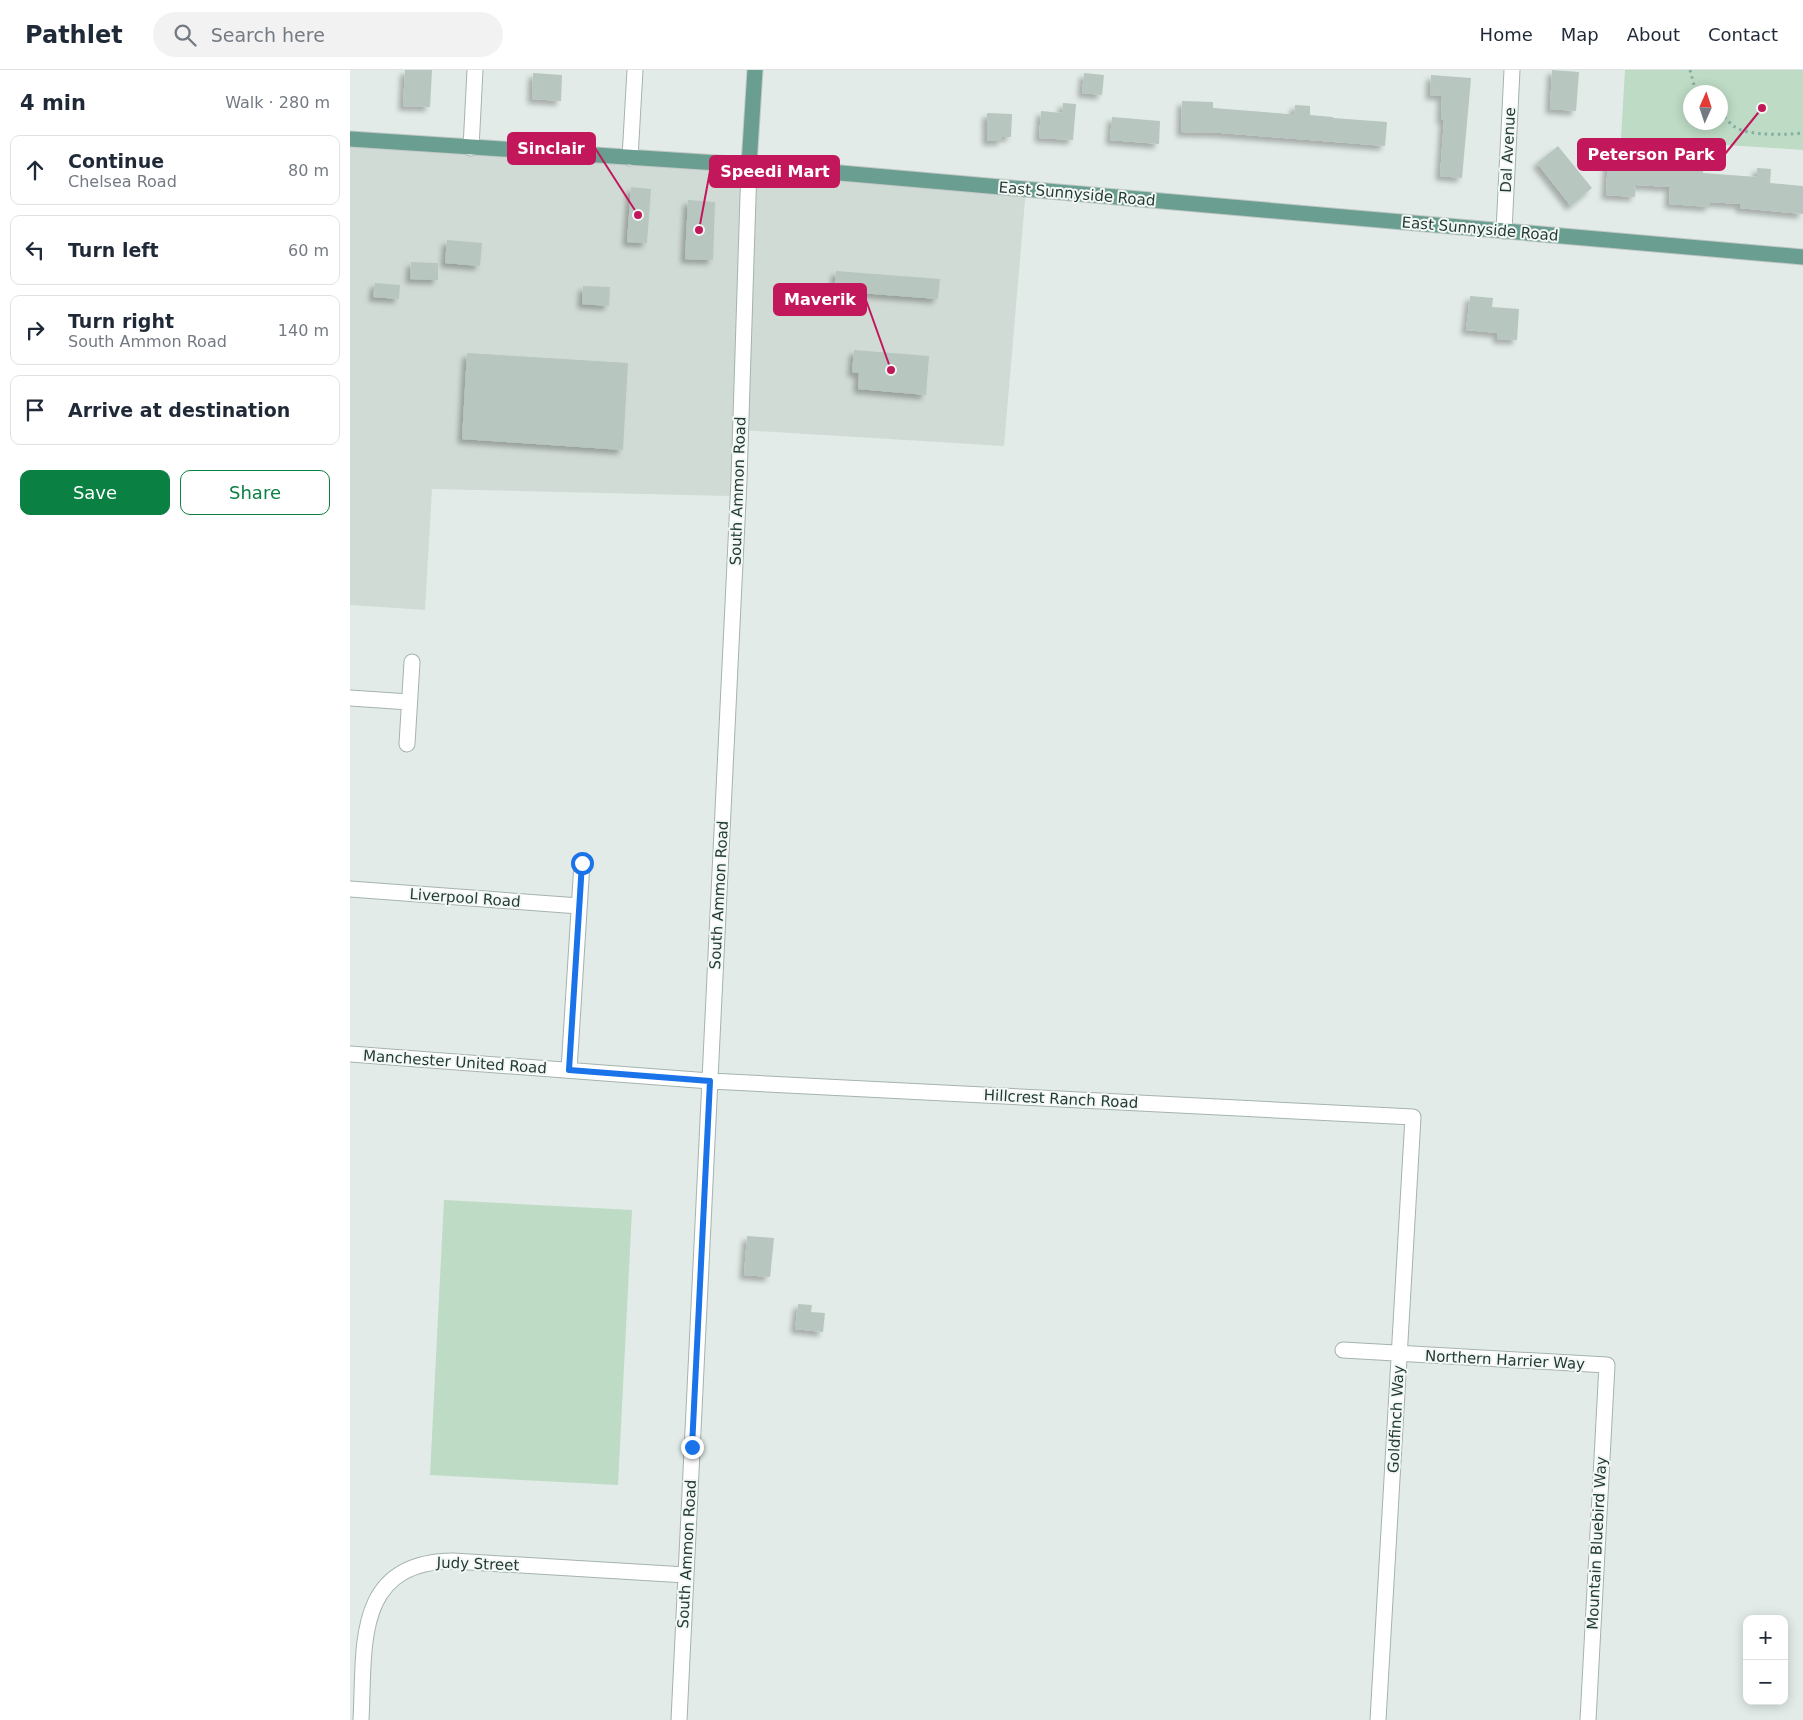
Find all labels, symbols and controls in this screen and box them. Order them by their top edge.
search box [153,12,503,57]
text: Pathlet [25,21,123,49]
icon: search [171,21,199,49]
text: Search here [211,24,325,46]
text: Home [1480,24,1533,45]
text: Map [1561,24,1599,45]
text: About [1627,24,1680,45]
text: Contact [1708,24,1778,45]
north arrow [1683,85,1728,130]
text: 4 min [20,91,86,115]
text: Walk · 280 m [225,93,330,112]
street label: Dal Avenue [1497,107,1519,193]
callout: Sinclair [508,133,595,164]
text: Sinclair [517,139,585,158]
callout: Peterson Park [1578,139,1725,170]
text: Peterson Park [1587,145,1715,164]
text: Continue [68,150,164,172]
icon: ahead [21,156,49,184]
callout: Speedi Mart [710,156,839,187]
text: 80 m [288,161,329,180]
text: Speedi Mart [720,162,830,181]
text: Chelsea Road [68,172,177,191]
street label: East Sunnyside Road [998,178,1156,210]
street label: East Sunnyside Road [1401,213,1559,245]
icon: left [21,236,49,264]
text: Turn left [68,239,159,261]
text: 60 m [288,241,329,260]
callout: Maverik [774,284,866,315]
text: Maverik [784,290,856,309]
text: Turn right [68,310,174,332]
icon: right [21,316,49,344]
text: 140 m [278,321,329,340]
text: South Ammon Road [68,332,227,351]
icon: arrive [21,396,49,424]
text: Arrive at destination [68,399,290,421]
street label: South Ammon Road [726,416,750,566]
button: Save [20,470,170,515]
button: Share [180,470,330,515]
street label: South Ammon Road [706,820,732,970]
route start [571,852,594,875]
street label: Liverpool Road [409,885,521,911]
street label: Manchester United Road [363,1047,547,1077]
street label: Hillcrest Ranch Road [983,1086,1139,1112]
street label: Northern Harrier Way [1425,1347,1586,1373]
street label: Goldfinch Way [1384,1365,1408,1473]
route end [681,1436,704,1459]
street label: Mountain Bluebird Way [1583,1456,1611,1630]
street label: South Ammon Road [674,1479,700,1629]
street label: Judy Street [435,1554,520,1574]
map controls [1743,1615,1788,1705]
button: + [1743,1615,1788,1660]
button: − [1743,1660,1788,1705]

